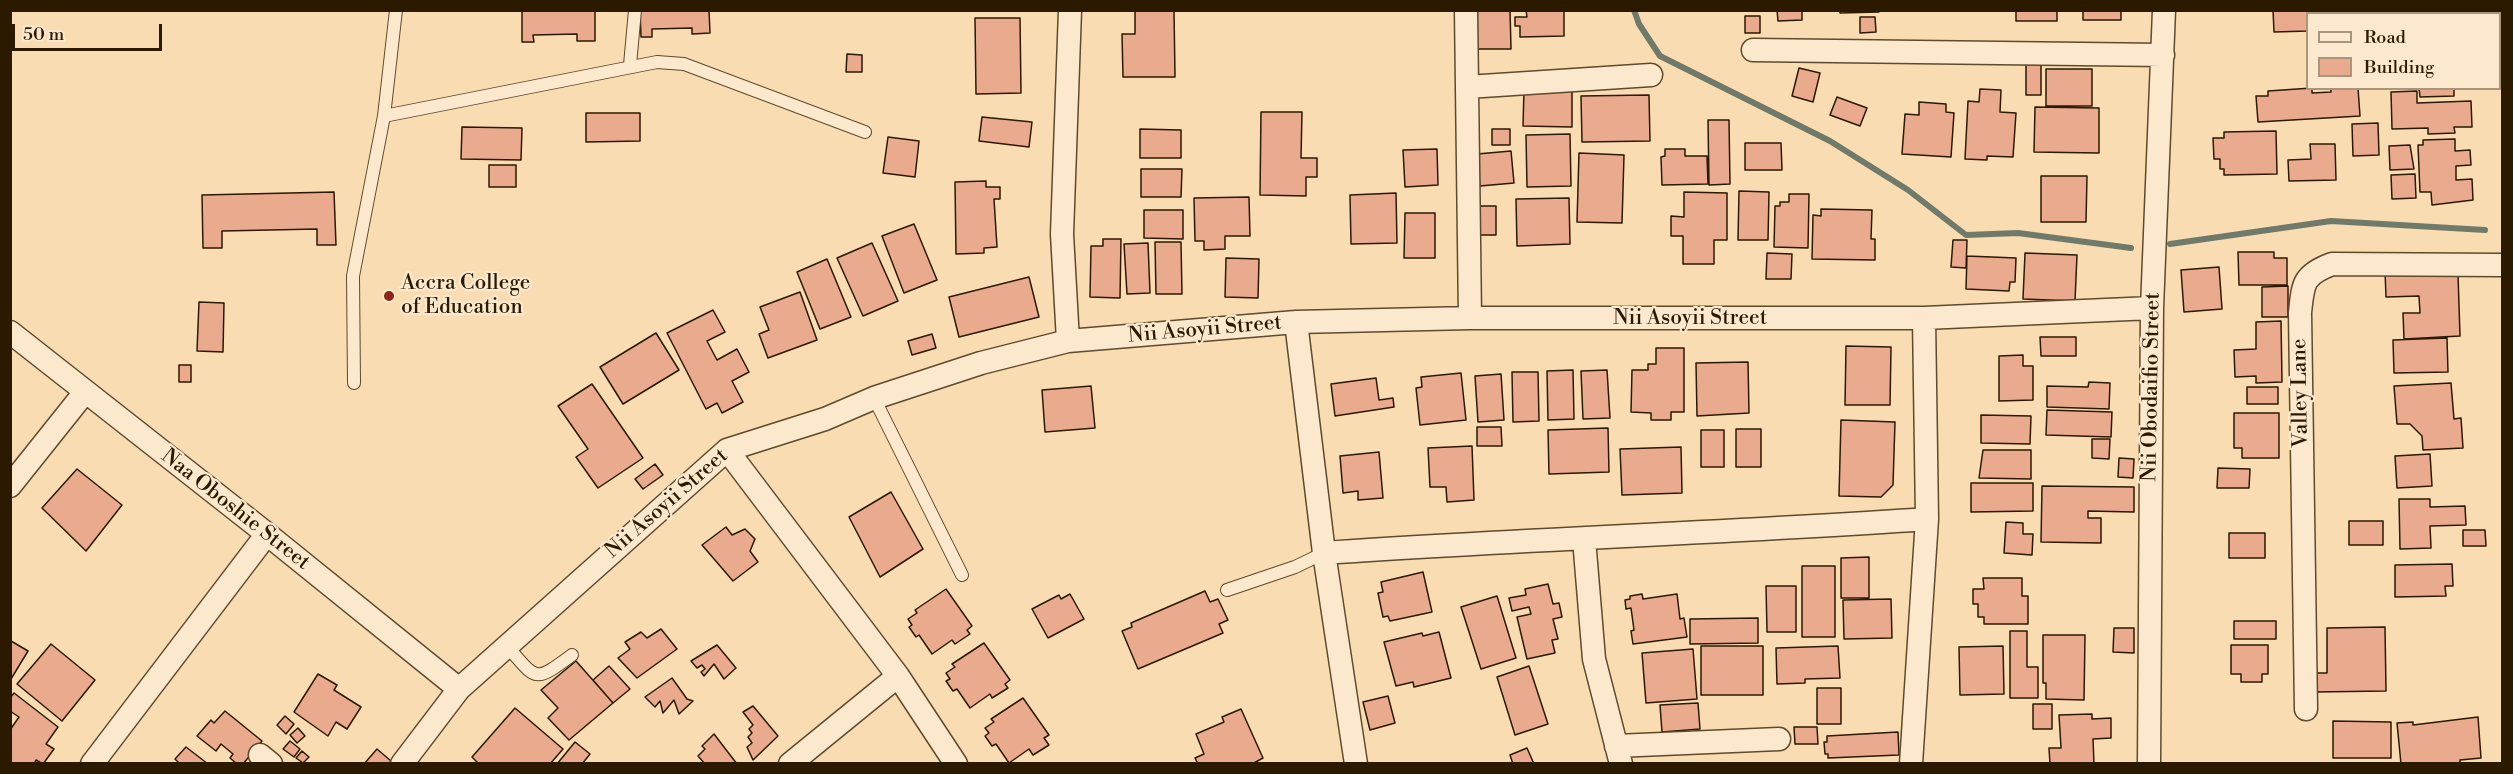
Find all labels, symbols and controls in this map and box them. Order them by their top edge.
scale bar [15,12,165,50]
legend [2306,12,2501,90]
text: 50 m [23,23,64,46]
text: Road [2364,26,2406,49]
text: Building [2364,56,2434,79]
place label: Accra College of Education [401,271,530,321]
marker: Accra College of Education [382,289,396,303]
street label: Nii Obodaifio Street [2138,292,2166,482]
street label: Nii Asoyii Street [1613,306,1767,332]
street label: Nii Asoyii Street [1127,311,1283,349]
street label: Valley Lane [2287,338,2315,448]
street label: Naa Oboshie Street [156,444,314,576]
street label: Nii Asoyii Street [601,444,733,564]

